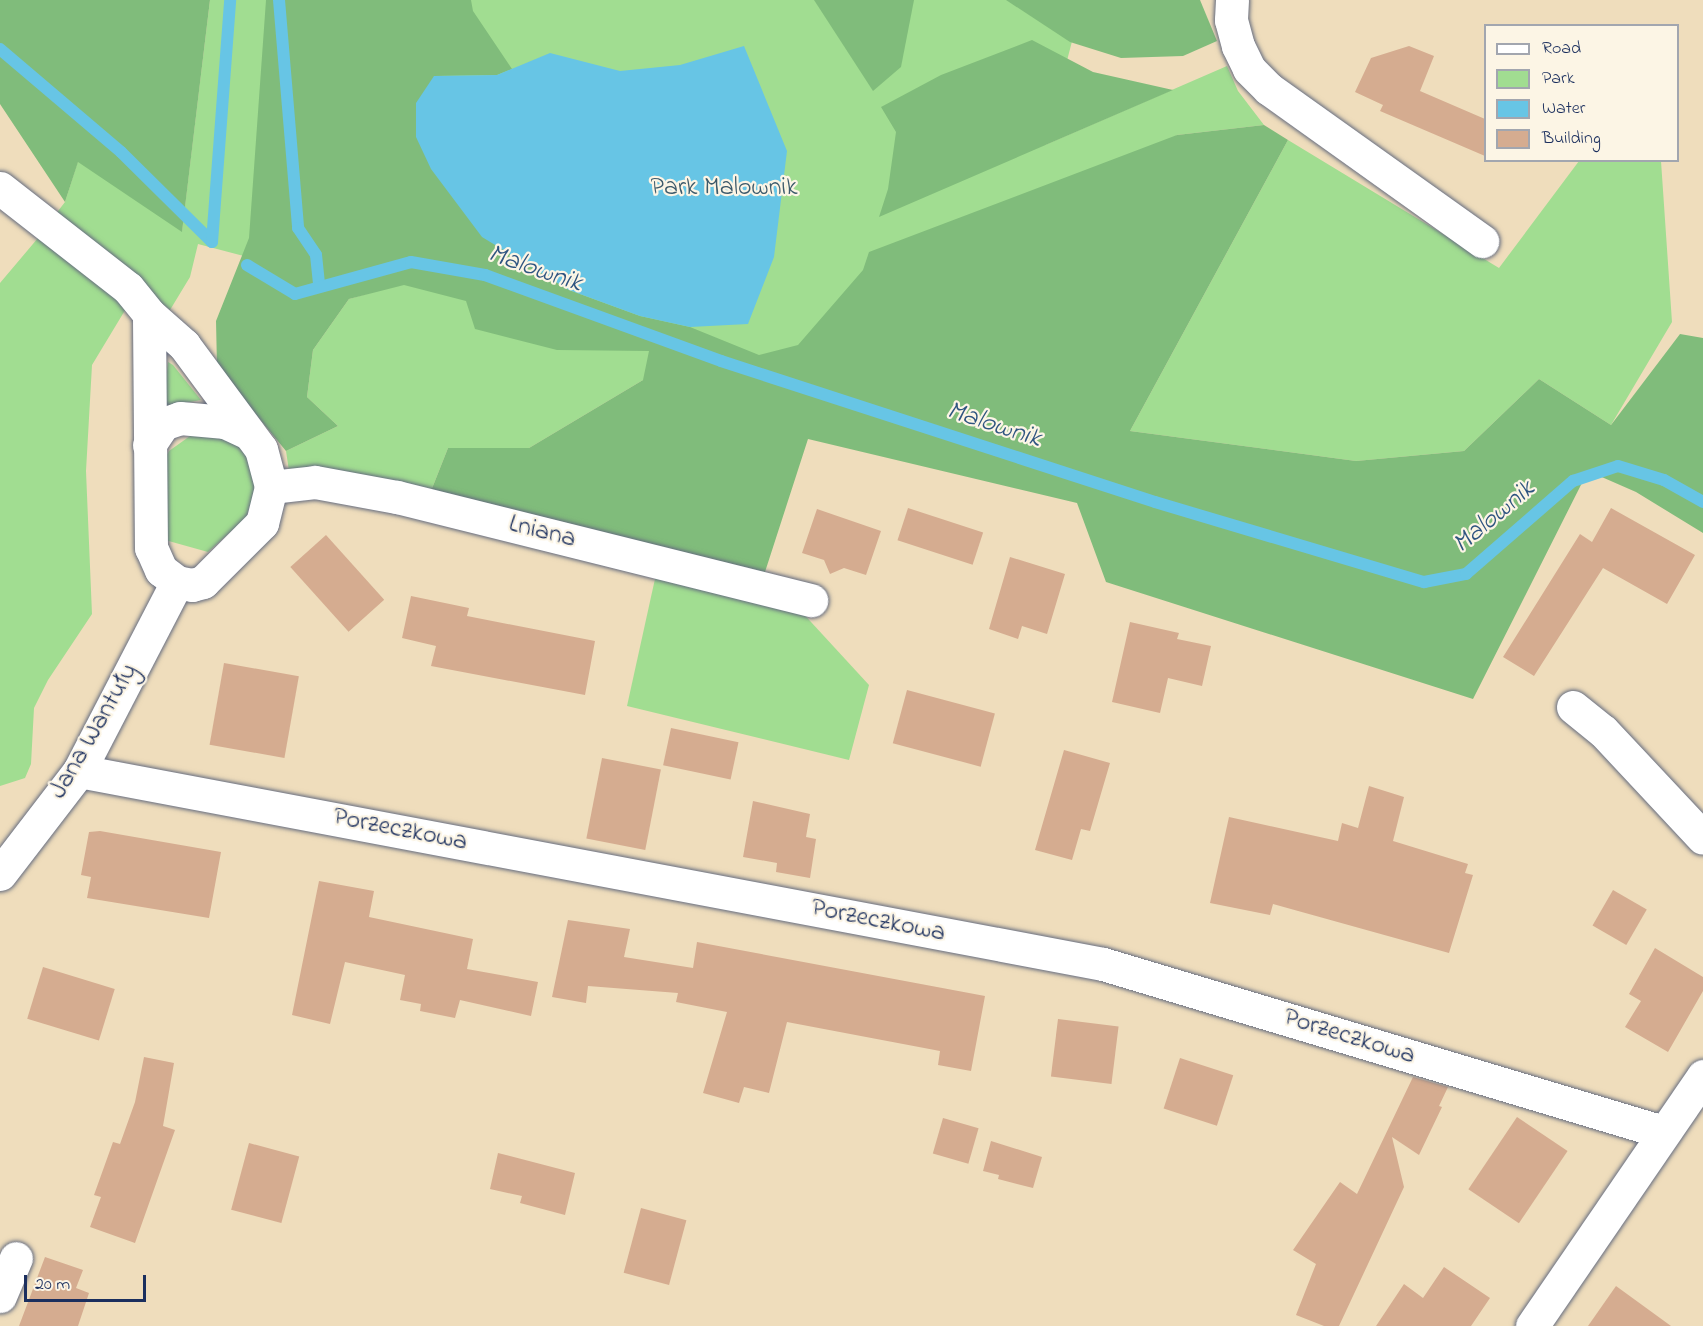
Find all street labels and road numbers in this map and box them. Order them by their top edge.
street label: Lniana [505,510,579,556]
street label: Jana Wantuły [44,659,146,805]
street label: Porzeczkowa [330,803,470,859]
street label: Porzeczkowa [808,894,948,950]
street label: Porzeczkowa [1279,1003,1419,1073]

